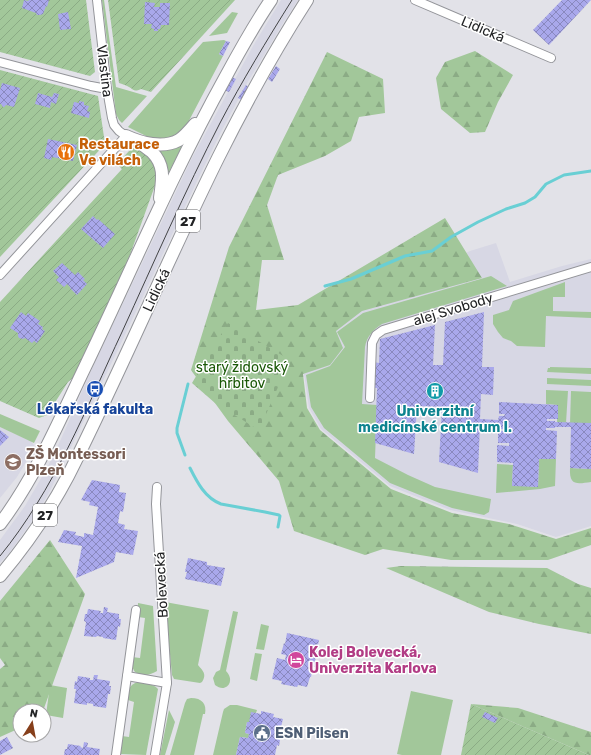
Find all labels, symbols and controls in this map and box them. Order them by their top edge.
street label: Lidická [459,13,507,46]
street label: Vlastina [93,44,116,98]
place label: Restaurace Ve vilách [79,136,159,169]
restaurant icon: Restaurace Ve vilách [56,142,76,162]
road number: 27 [176,210,200,232]
street label: Lidická [139,266,174,314]
street label: alej Svobody [411,289,495,330]
park label: starý židovský hřbitov [196,359,289,392]
bus stop icon: Lékařská fakulta [85,379,105,399]
building icon: Univerzitní medicínské centrum I. [425,381,445,401]
place label: Lékařská fakulta [37,401,153,418]
place label: Univerzitní medicínské centrum I. [358,403,512,436]
place label: ZŠ Montessori Plzeň [26,445,126,479]
school or university icon: ZŠ Montessori Plzeň [3,452,23,472]
road number: 27 [33,504,57,526]
street label: Bolevecká [151,551,172,619]
place label: Kolej Bolevecká, Univerzita Karlova [309,644,437,677]
hotel icon: Kolej Bolevecká, Univerzita Karlova [286,650,306,670]
north arrow [12,703,52,743]
text: N [29,707,39,721]
public building icon: ESN Pilsen [252,723,272,743]
place label: ESN Pilsen [275,725,349,742]

